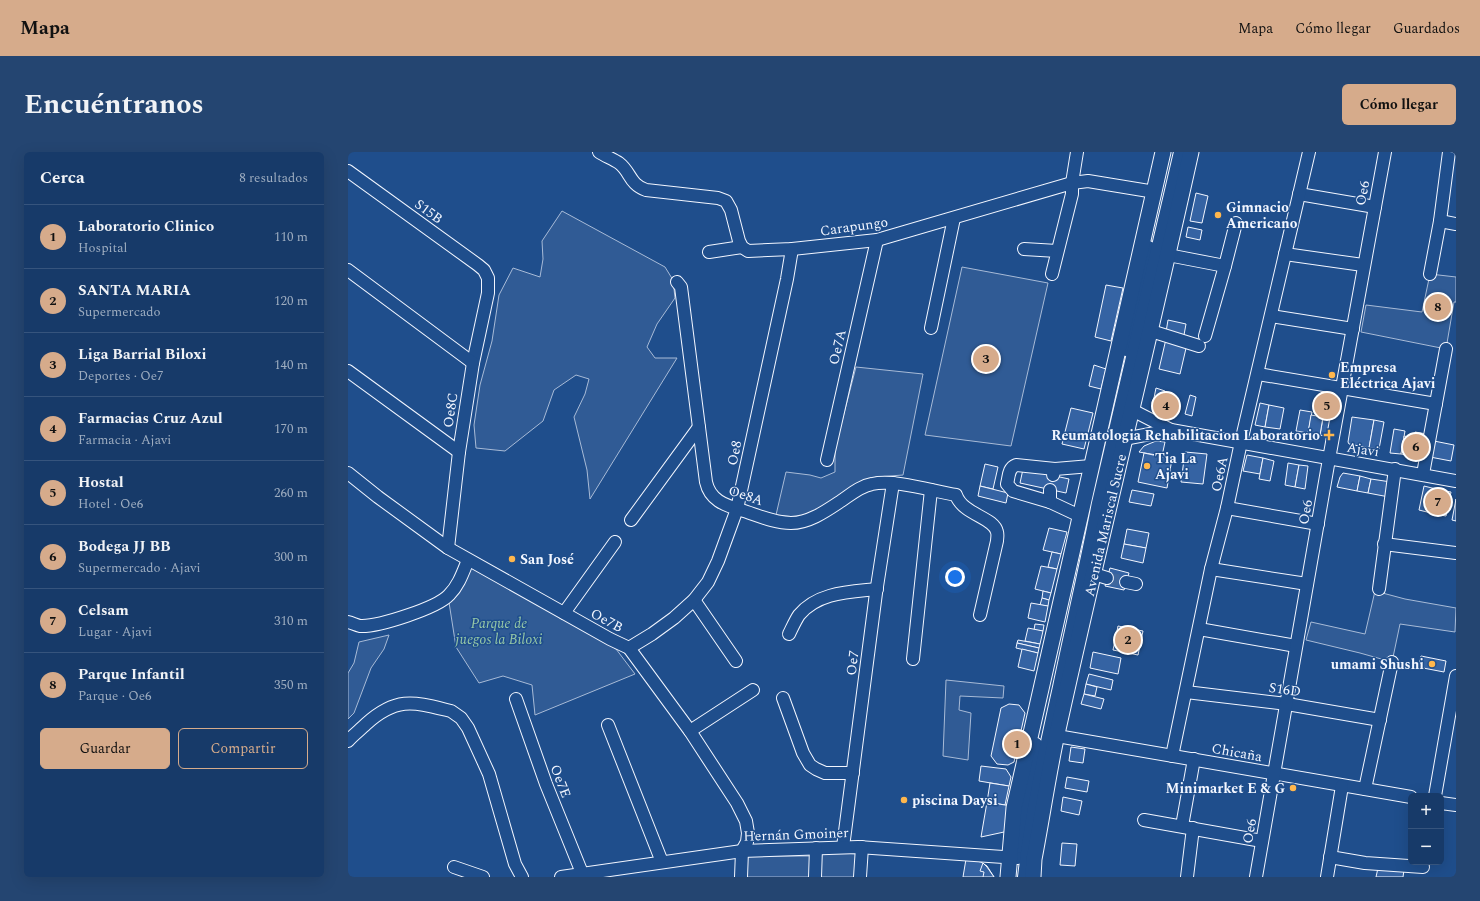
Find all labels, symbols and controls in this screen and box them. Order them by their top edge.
text: Mapa [20,14,70,43]
text: Mapa [1238,18,1273,39]
text: Cómo llegar [1295,18,1371,39]
text: Guardados [1393,18,1460,39]
text: Encuéntranos [24,83,204,126]
button: Cómo llegar [1342,84,1456,125]
text: Cerca [40,165,85,191]
text: 8 resultados [239,168,308,188]
street label: Oe6 [1350,179,1375,207]
street label: S15B [410,194,447,229]
place label: Gimnacio Americano [1226,197,1298,234]
marker: Gimnacio Americano [1213,210,1223,220]
street label: Carapungo [819,211,889,242]
text: Laboratorio Clinico [78,215,214,238]
text: 1 [49,227,57,247]
text: 110 m [274,227,308,247]
text: Hospital [78,238,127,258]
text: SANTA MARIA [78,279,191,302]
text: 2 [49,291,57,311]
text: 120 m [274,291,308,311]
pin: 8 [1425,292,1451,322]
text: Supermercado [78,302,161,322]
street label: Oe7A [823,327,852,367]
text: Liga Barrial Biloxi [78,343,207,366]
pin: 3 [973,344,999,374]
text: 3 [49,355,57,375]
text: 140 m [274,355,308,375]
place label: Empresa Eléctrica Ajavi [1340,357,1436,394]
text: Deportes · Oe7 [78,366,164,386]
marker: Empresa Eléctrica Ajavi [1327,370,1337,380]
street label: Oe8C [437,391,464,429]
pin: 4 [1153,391,1179,421]
pin: 5 [1314,391,1340,421]
text: Farmacias Cruz Azul [78,407,223,430]
text: 4 [49,419,57,439]
text: 170 m [274,419,308,439]
place label: Reumatologia Rehabilitacion Laboratorio [1051,425,1320,446]
marker: Reumatologia Rehabilitacion Laboratorio [1323,429,1335,441]
text: Farmacia · Ajavi [78,430,171,450]
pin: 6 [1403,432,1429,462]
street label: Ajavi [1345,437,1381,462]
street label: Oe8 [722,439,747,468]
place label: Tia La Ajavi [1155,448,1197,485]
street label: Avenida Mariscal Sucre [1079,452,1132,598]
street label: Oe6A [1206,454,1234,494]
marker: Tia La Ajavi [1142,461,1152,471]
text: Hostal [78,471,124,494]
street label: Oe8A [726,480,767,511]
text: 5 [49,483,57,503]
text: 260 m [274,483,308,503]
pin: 7 [1425,487,1451,517]
text: Hotel · Oe6 [78,494,143,514]
street label: Oe6 [1293,498,1318,526]
text: Bodega JJ BB [78,535,171,558]
text: 6 [49,547,57,567]
text: 300 m [274,547,308,567]
place label: San José [520,549,574,570]
marker: San José [507,554,517,564]
text: Supermercado · Ajavi [78,558,201,578]
your location [945,567,965,587]
text: Celsam [78,599,129,622]
street label: Oe7B [587,603,627,638]
text: 7 [49,611,57,631]
text: 310 m [274,611,308,631]
park label: Parque de juegos la Biloxi [454,613,542,650]
text: Lugar · Ajavi [78,622,152,642]
pin: 2 [1115,625,1141,655]
street label: Oe7 [841,649,864,677]
place label: umami Shushi [1331,654,1424,675]
marker: umami Shushi [1427,659,1437,669]
text: Parque Infantil [78,663,185,686]
text: 8 [49,675,57,695]
text: 350 m [274,675,308,695]
street label: S16D [1267,677,1302,702]
text: Parque · Oe6 [78,686,151,706]
button: Guardar [40,728,170,769]
button: Compartir [178,728,308,769]
pin: 1 [1004,729,1030,759]
street label: Chicaña [1210,738,1264,767]
street label: Oe7E [545,761,576,801]
place label: Minimarket E & G [1166,778,1285,799]
marker: Minimarket E & G [1288,783,1298,793]
place label: piscina Daysi [912,790,998,811]
map controls [1408,793,1444,865]
button: + [1408,793,1444,829]
marker: piscina Daysi [899,795,909,805]
street label: Oe6 [1237,817,1262,845]
street label: Hernán Gmoiner [743,822,850,847]
button: − [1408,829,1444,865]

